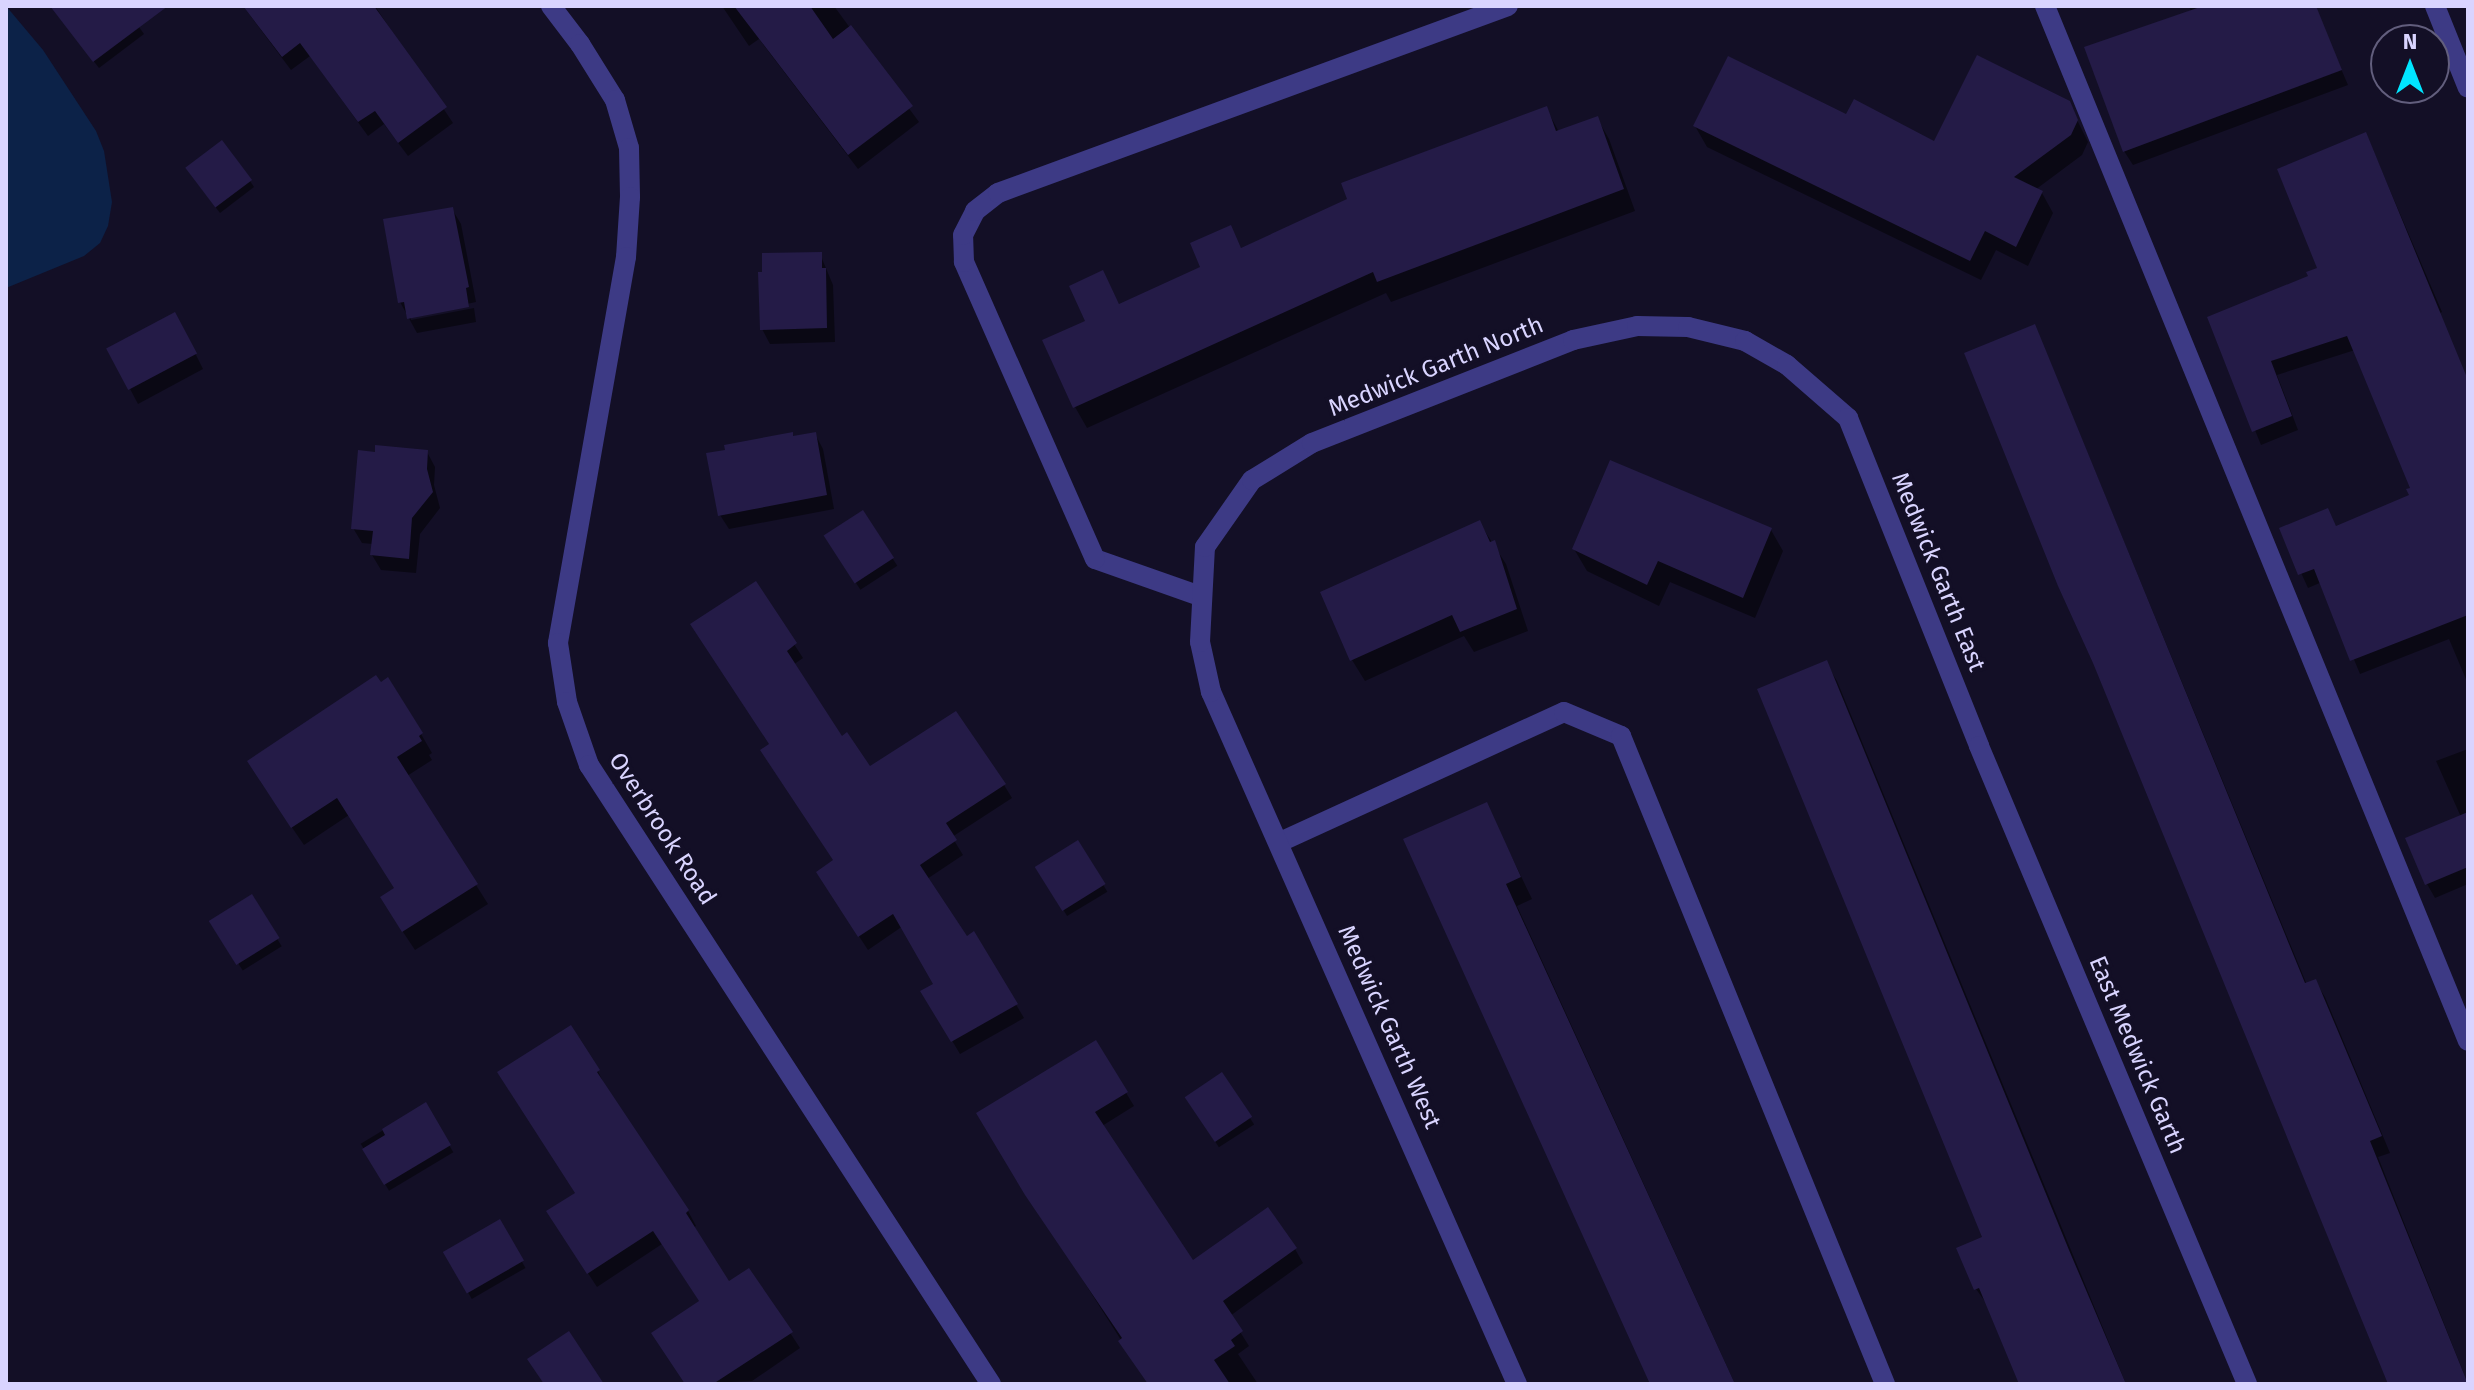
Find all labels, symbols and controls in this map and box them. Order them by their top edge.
north arrow [2370,24,2450,104]
text: N [2403,28,2417,55]
street label: Medwick Garth North [1324,311,1548,423]
street label: Medwick Garth East [1885,468,1991,676]
street label: Overbrook Road [602,748,722,910]
street label: Medwick Garth West [1331,921,1447,1133]
street label: East Medwick Garth [2082,952,2192,1158]

